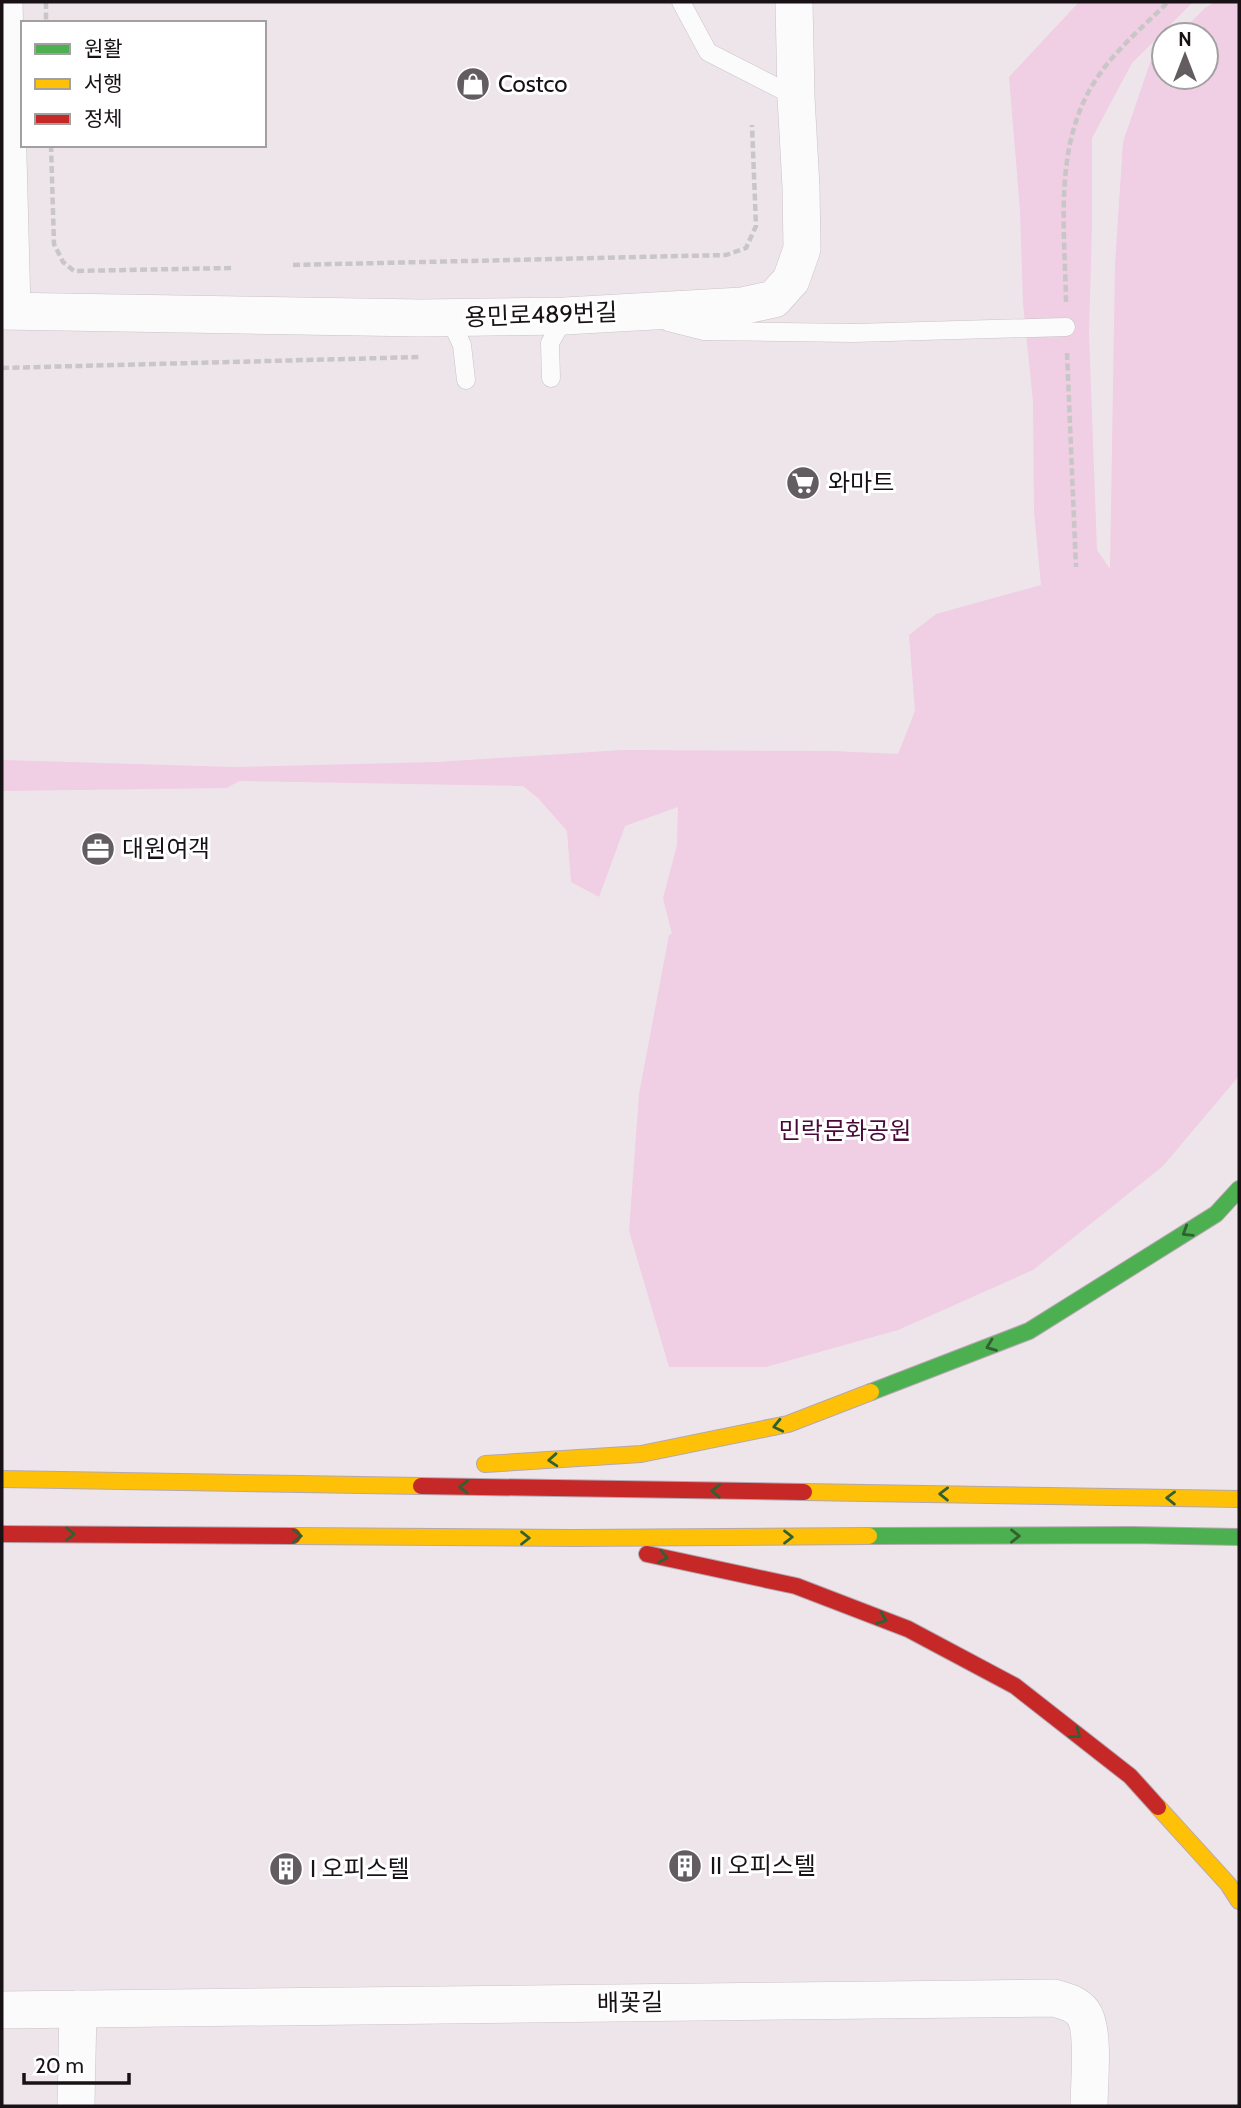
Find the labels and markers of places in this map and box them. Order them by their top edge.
shop icon: Costco [454,65,492,103]
place label: Costco [498,69,568,98]
supermarket icon: 와마트 [784,464,822,502]
place label: 와마트 [828,468,894,497]
office icon: 대원여객 [79,830,117,868]
place label: 대원여객 [122,834,210,863]
building icon: II 오피스텔 [666,1847,704,1885]
building icon: I 오피스텔 [267,1850,305,1888]
place label: II 오피스텔 [710,1851,816,1880]
place label: I 오피스텔 [310,1854,410,1883]

